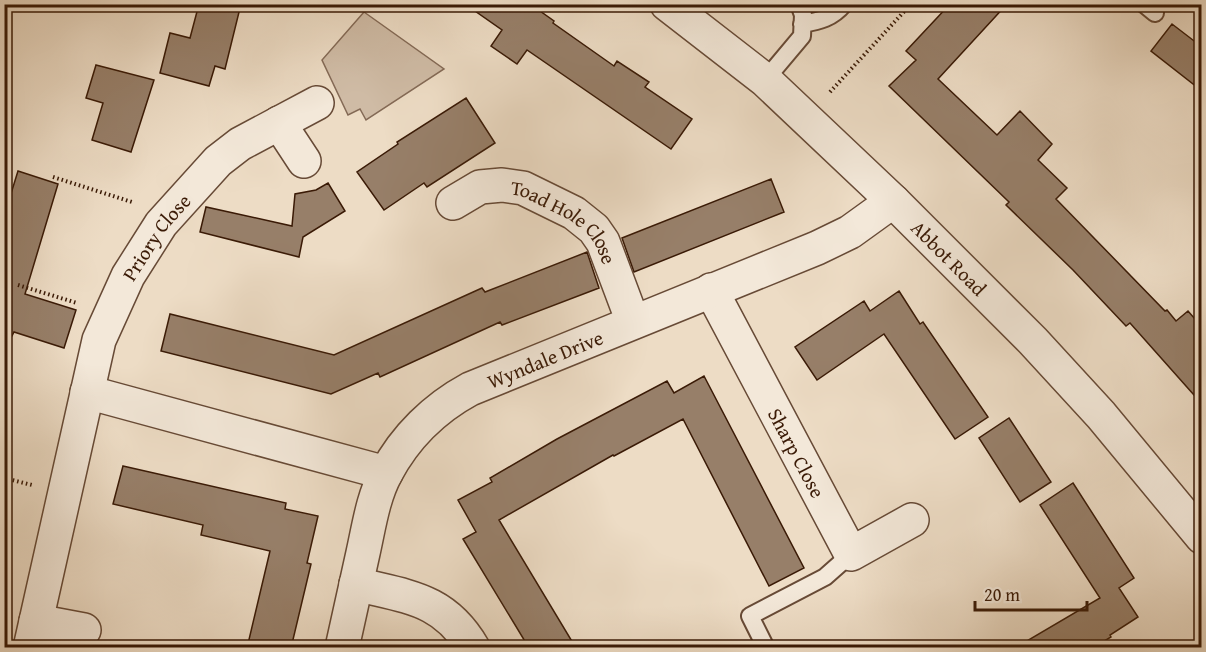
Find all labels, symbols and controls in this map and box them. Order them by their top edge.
street label: Toad Hole Close [509,172,624,268]
street label: Priory Close [114,187,197,286]
street label: Abbot Road [905,213,994,302]
street label: Wyndale Drive [482,322,607,395]
street label: Sharp Close [761,402,833,503]
scale bar [975,574,1088,612]
text: 20 m [984,581,1020,608]

